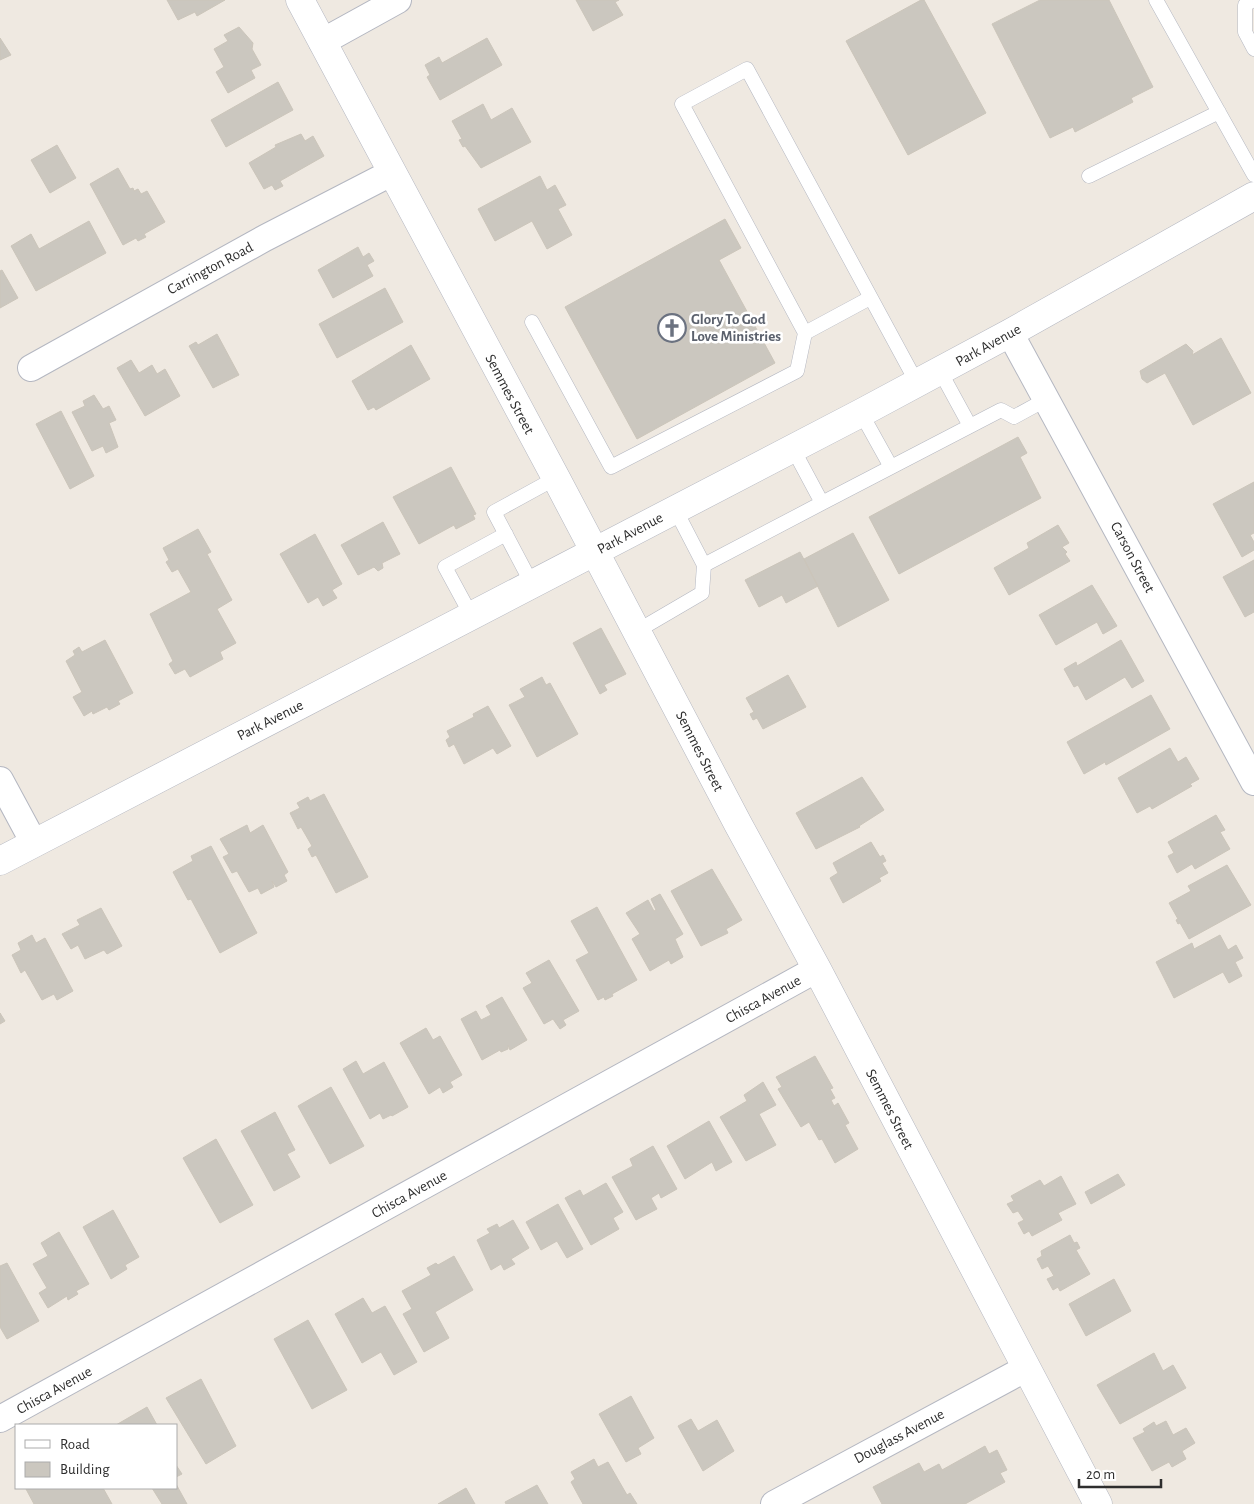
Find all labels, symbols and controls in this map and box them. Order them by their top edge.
street label: Carrington Road [165,239,256,297]
place label: Glory To God Love Ministries [691,312,781,344]
church icon: Glory To God Love Ministries [657,313,687,343]
street label: Park Avenue [953,321,1023,369]
street label: Semmes Street [482,352,537,437]
street label: Park Avenue [595,510,666,557]
street label: Carson Street [1108,519,1158,595]
street label: Park Avenue [235,697,306,743]
street label: Semmes Street [673,709,726,794]
street label: Chisca Avenue [723,973,803,1026]
street label: Semmes Street [863,1067,916,1152]
street label: Chisca Avenue [369,1168,449,1221]
street label: Chisca Avenue [14,1364,94,1417]
street label: Douglass Avenue [852,1406,947,1467]
legend [15,1424,178,1489]
text: Road [60,1437,90,1452]
scale bar [1079,1456,1162,1488]
text: Building [60,1462,110,1477]
text: 20 m [1086,1467,1115,1482]

